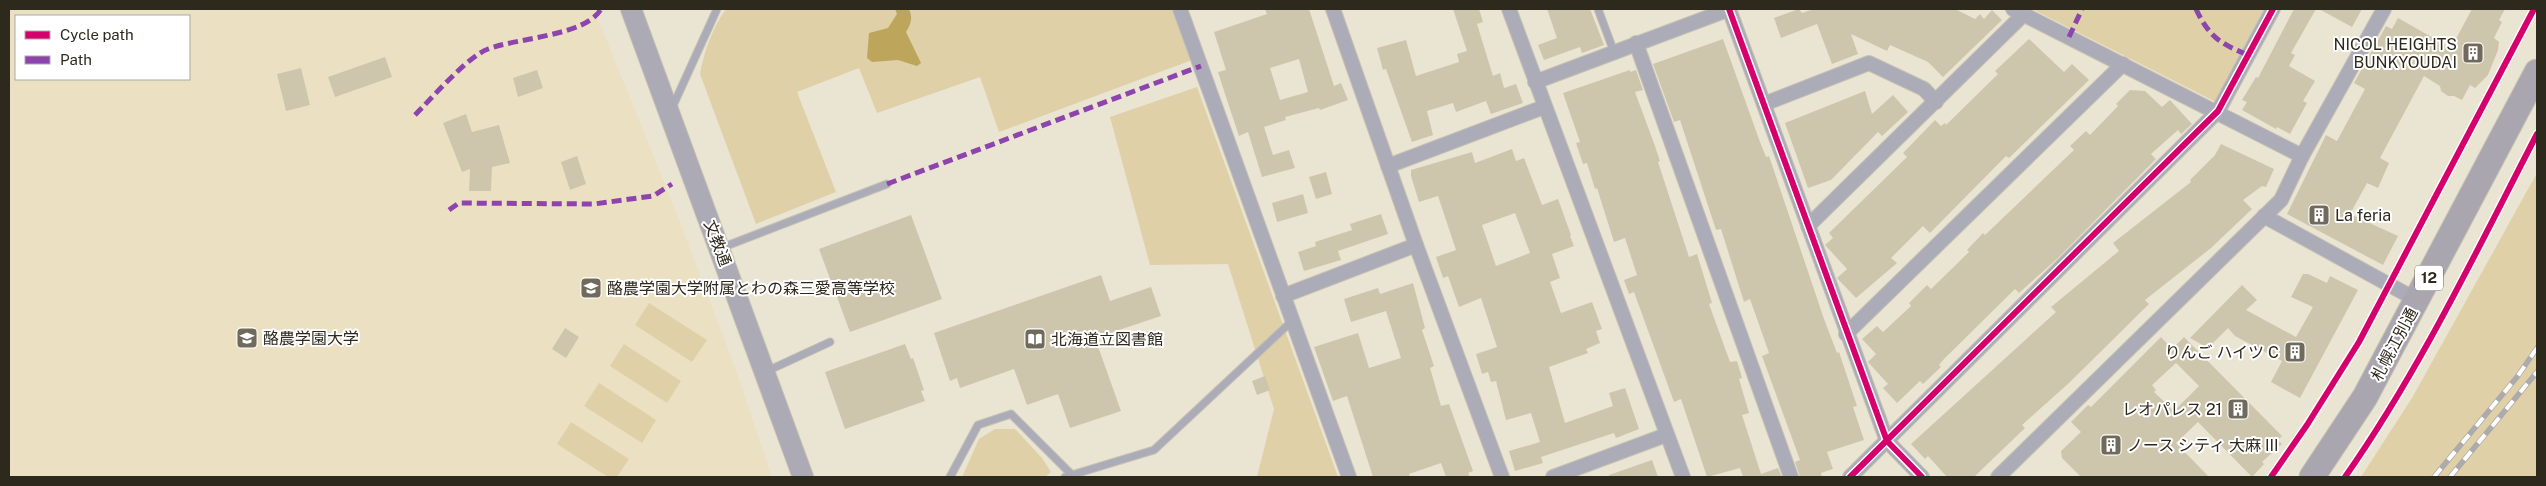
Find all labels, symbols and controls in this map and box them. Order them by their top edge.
legend [15,15,190,80]
text: Cycle path [60,26,134,43]
place label: NICOL HEIGHTS BUNKYOUDAI [2333,35,2457,72]
building icon: NICOL HEIGHTS BUNKYOUDAI [2461,41,2485,65]
text: Path [60,51,92,68]
building icon: La feria [2307,203,2331,227]
place label: La feria [2335,206,2391,225]
street label: 文教通 [700,217,735,269]
road number: 12 [2415,266,2443,290]
school or university icon: 酪農学園大学附属とわの森三愛高等学校 [579,276,603,300]
place label: 酪農学園大学附属とわの森三愛高等学校 [607,279,895,298]
street label: 札幌江別通 [2367,304,2422,384]
school or university icon: 酪農学園大学 [235,326,259,350]
library icon: 北海道立図書館 [1023,327,1047,351]
place label: 酪農学園大学 [263,329,359,348]
place label: 北海道立図書館 [1051,330,1163,349]
building icon: りんご ハイツ C [2283,340,2307,364]
place label: りんご ハイツ C [2165,343,2279,362]
building icon: レオパレス 21 [2226,397,2250,421]
place label: レオパレス 21 [2122,400,2222,419]
building icon: ノース シティ 大麻 III [2099,433,2123,457]
place label: ノース シティ 大麻 III [2127,436,2279,455]

